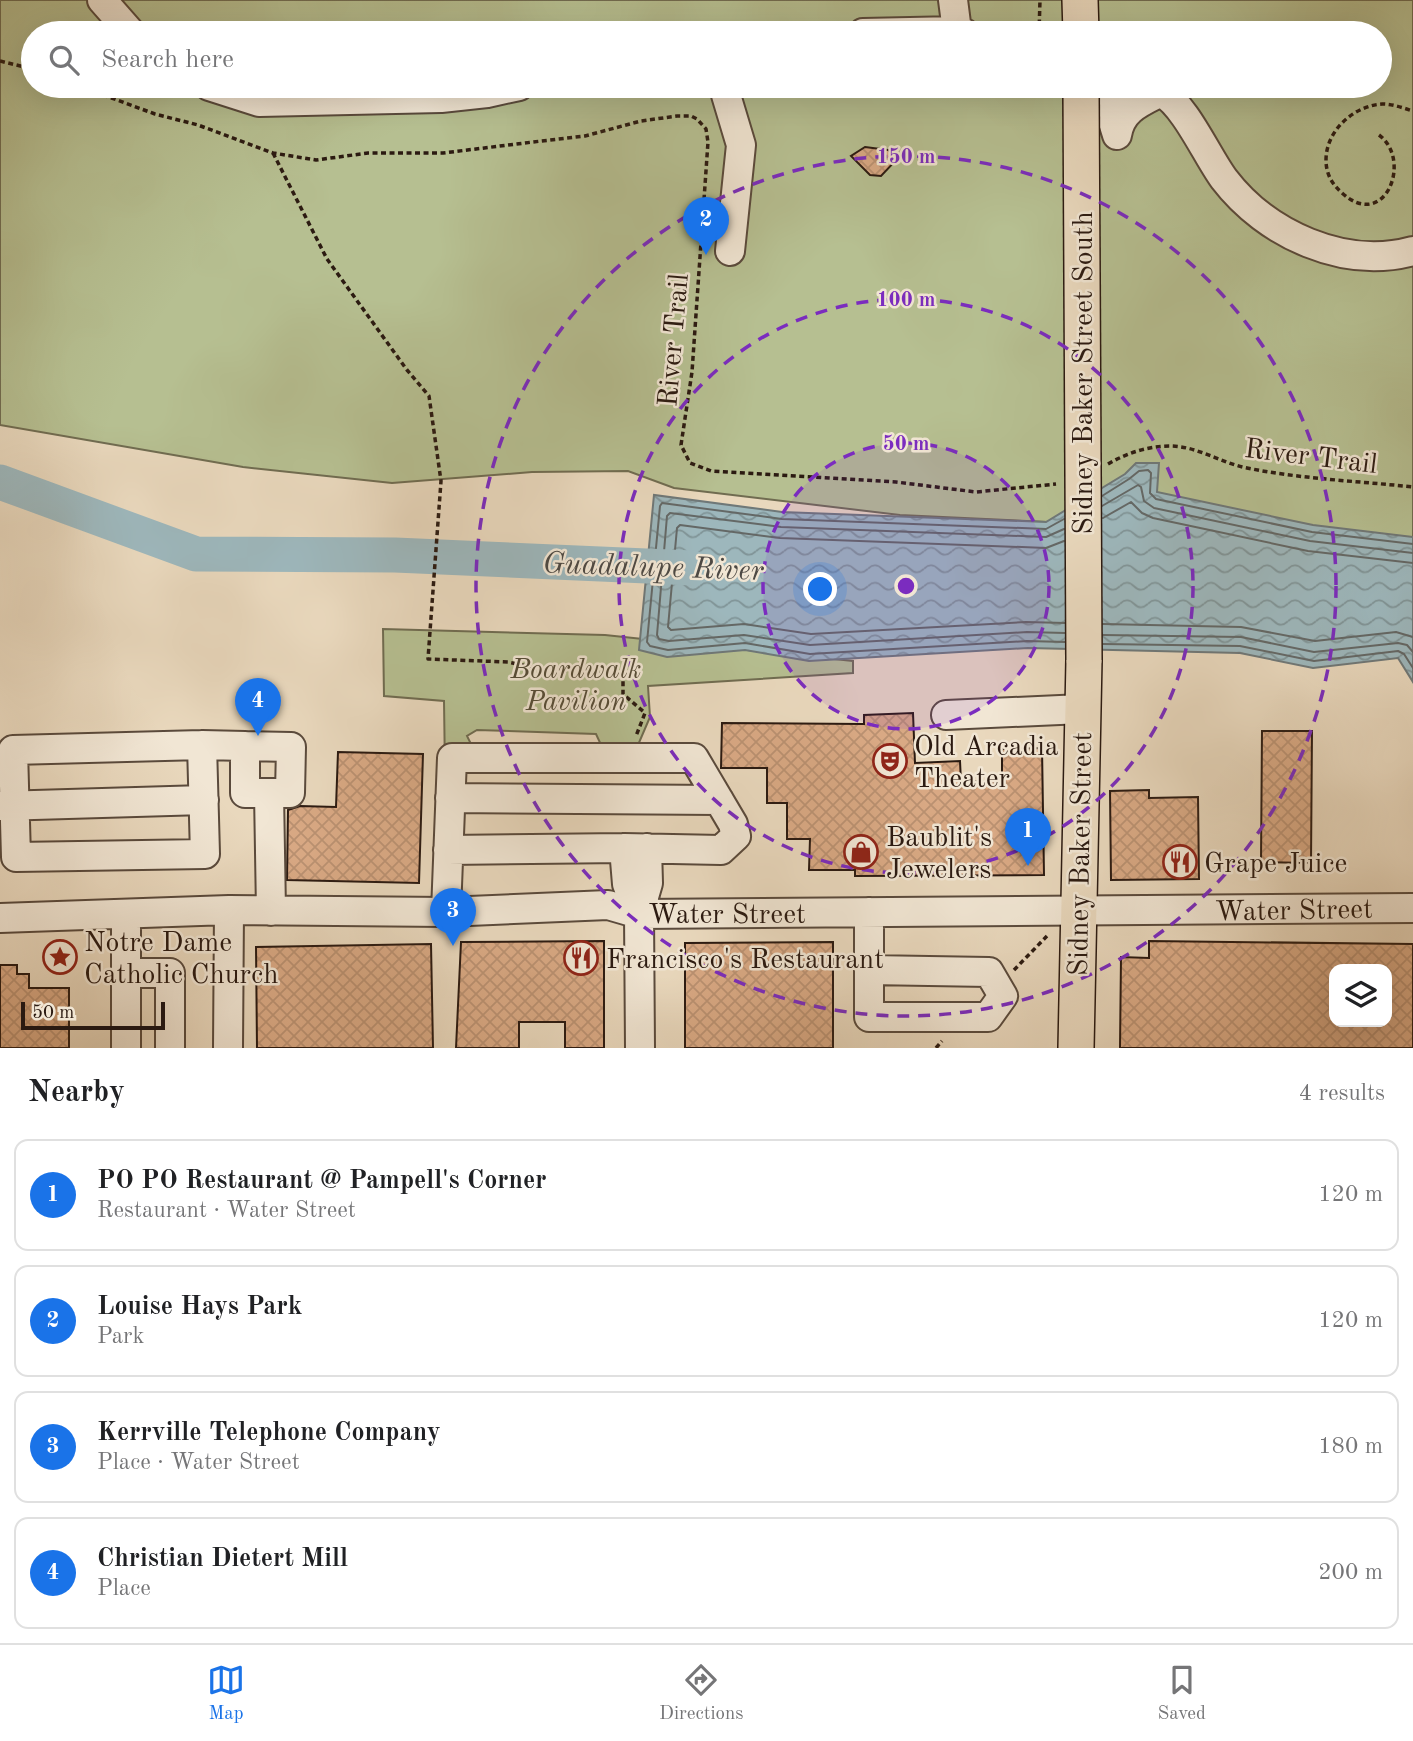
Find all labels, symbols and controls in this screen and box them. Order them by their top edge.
search box [21,21,1392,98]
icon: search [45,41,83,79]
text: Search here [101,47,234,73]
text: 150 m [876,147,936,168]
pin: 2 [683,197,729,255]
street label: Sidney Baker Street South [1071,211,1099,535]
street label: River Trail [655,272,695,408]
text: 100 m [876,290,936,311]
text: 50 m [882,434,930,455]
street label: River Trail [1243,436,1379,480]
water label: Guadalupe River [542,549,765,587]
your location [803,572,837,606]
centre of rings [894,574,918,598]
park label: Boardwalk Pavilion [509,657,642,717]
pin: 4 [235,678,281,736]
street label: Sidney Baker Street [1066,732,1098,976]
place label: Old Arcadia Theater [914,734,1059,794]
theatre icon: Old Arcadia Theater [871,742,909,780]
pin: 1 [1005,808,1051,866]
place label: Baublit's Jewelers [886,825,992,885]
shop icon: Baublit's Jewelers [842,833,880,871]
restaurant icon: Grape Juice [1161,843,1199,881]
place label: Grape Juice [1204,851,1347,879]
pin: 3 [430,888,476,946]
street label: Water Street [1215,897,1373,927]
street label: Water Street [648,902,806,930]
place label: Notre Dame Catholic Church [84,930,279,990]
place icon: Notre Dame Catholic Church [41,938,79,976]
restaurant icon: Francisco's Restaurant [562,939,600,977]
place label: Francisco's Restaurant [606,947,884,975]
map controls [1329,964,1392,1027]
button: layers [1329,964,1392,1027]
scale bar [21,999,164,1031]
text: 50 m [32,1004,74,1023]
text: Nearby [28,1078,125,1108]
text: 4 results [1299,1082,1385,1105]
text: PO PO Restaurant @ Pampell's Corner [97,1168,547,1194]
text: 1 [46,1183,60,1206]
text: 120 m [1318,1183,1383,1206]
text: Restaurant · Water Street [97,1199,356,1222]
text: Louise Hays Park [97,1294,302,1320]
text: 2 [46,1309,60,1332]
text: 120 m [1318,1309,1383,1332]
text: Park [97,1325,144,1348]
text: Kerrville Telephone Company [97,1420,441,1446]
text: 3 [46,1435,60,1458]
text: 180 m [1318,1435,1383,1458]
text: Place · Water Street [97,1451,300,1474]
text: Christian Dietert Mill [97,1546,348,1572]
text: 4 [46,1561,60,1584]
text: 200 m [1318,1561,1383,1584]
text: Place [97,1577,151,1600]
tab: Map [207,1661,245,1726]
tab: Directions [659,1661,744,1726]
tab: Saved [1158,1661,1206,1726]

